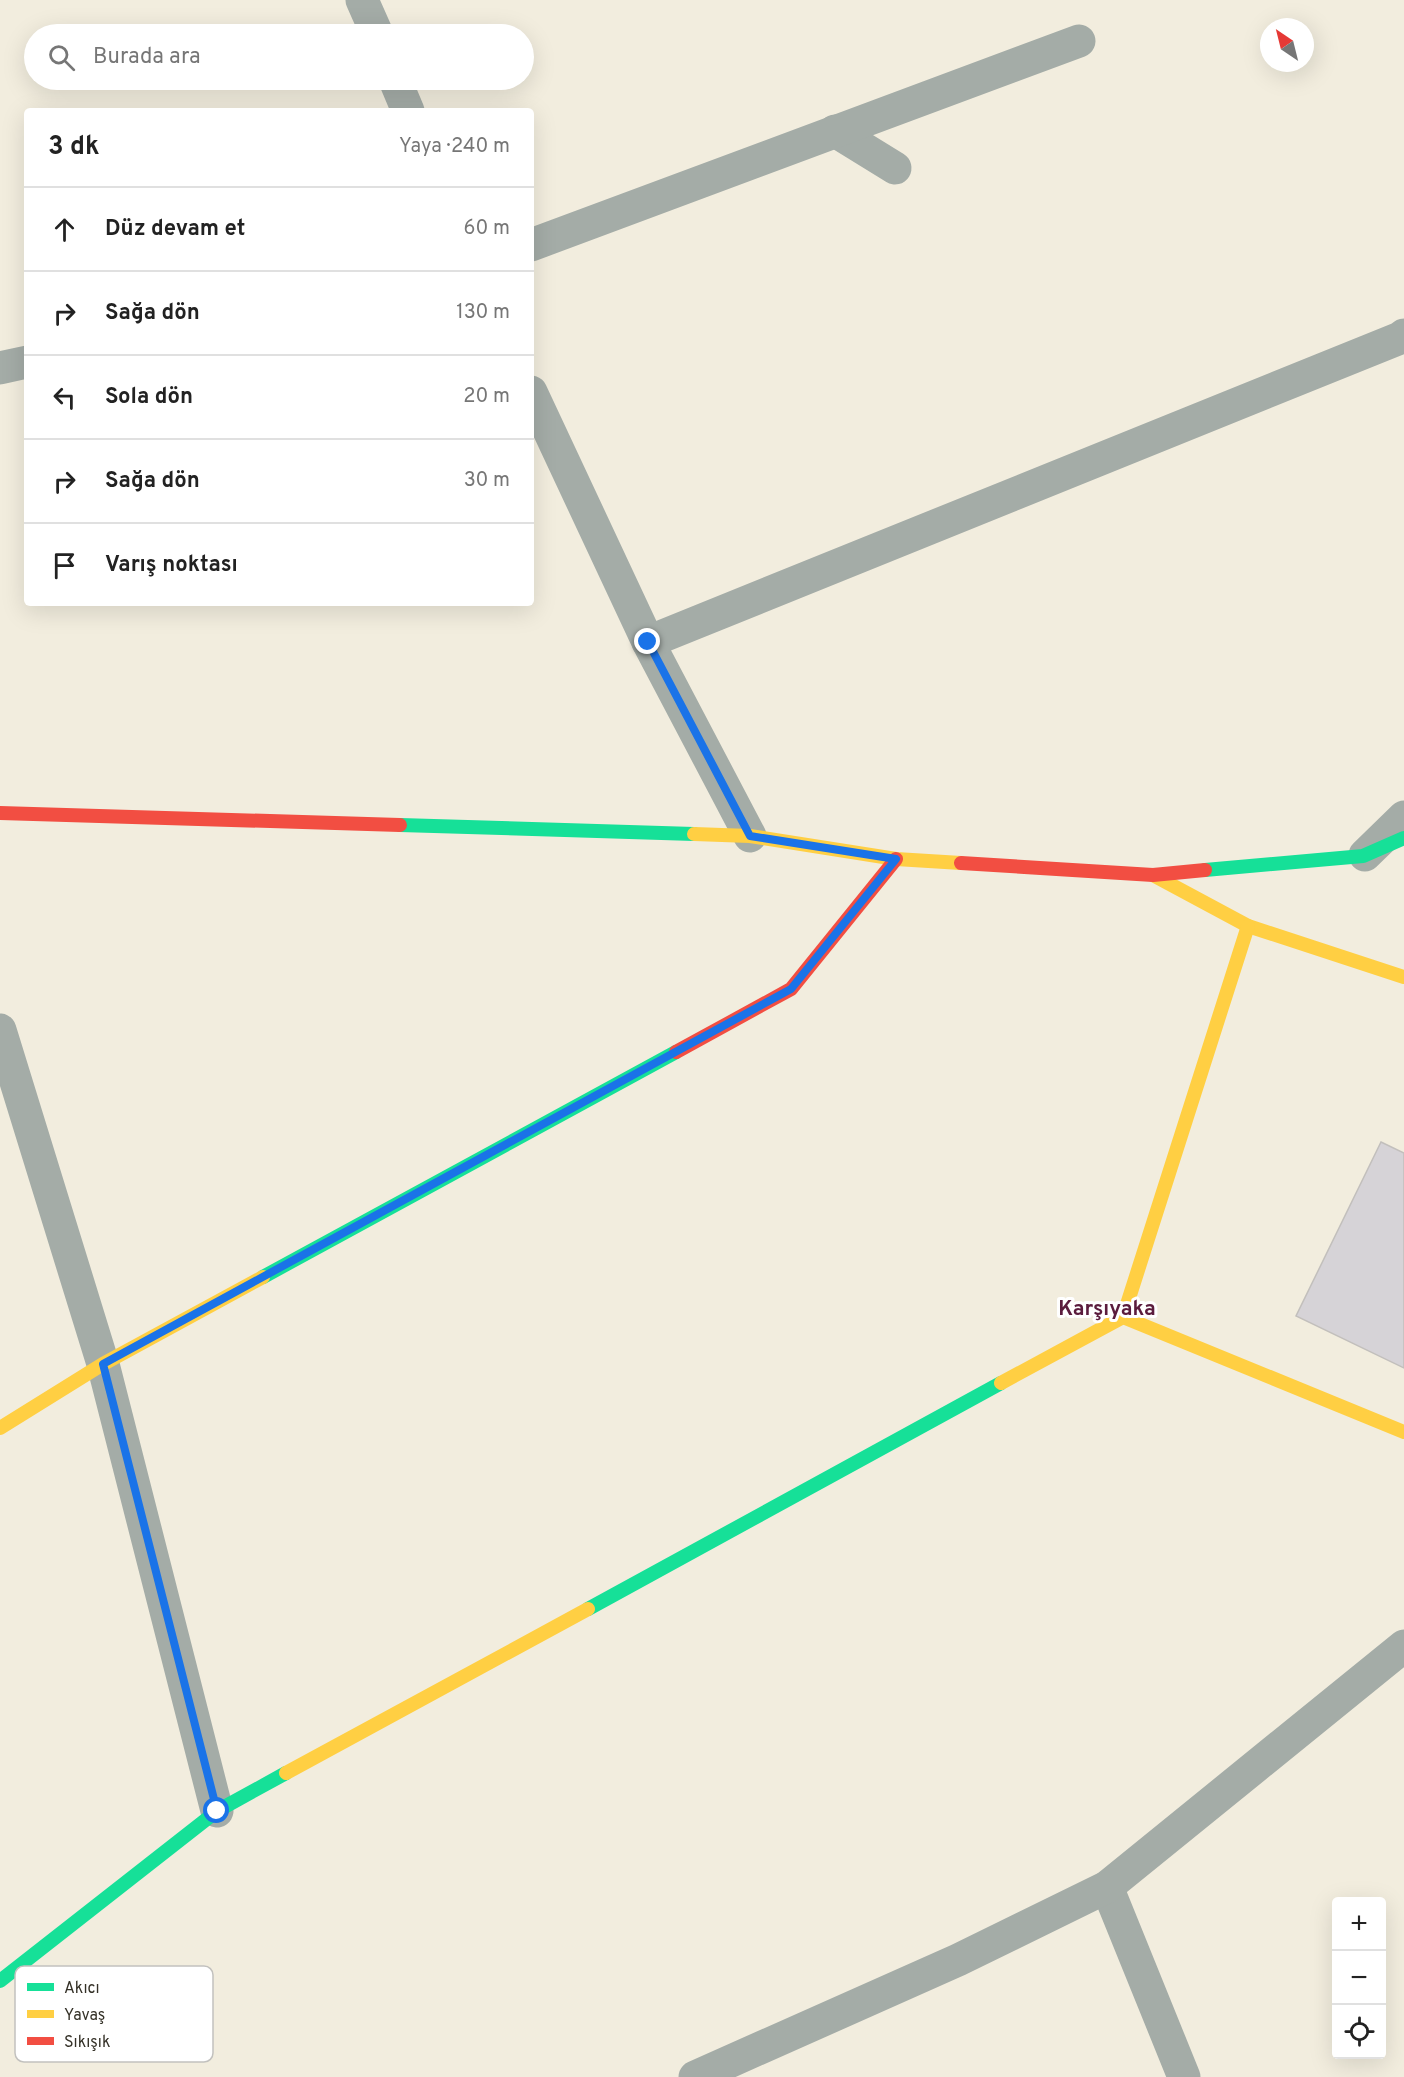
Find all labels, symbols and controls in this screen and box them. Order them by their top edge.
north arrow [1260,18,1314,72]
search box [24,24,534,90]
icon: search [45,41,78,74]
text: Burada ara [93,44,201,71]
text: 3 dk [48,131,100,164]
text: Yaya · 240 m [399,134,510,160]
icon: ahead [48,213,81,246]
text: Düz devam et [105,216,245,243]
text: 60 m [464,216,510,242]
icon: right [48,297,81,330]
text: Sağa dön [105,300,200,327]
text: 130 m [456,300,510,326]
icon: left [48,381,81,414]
text: Sola dön [105,384,193,411]
text: 20 m [463,384,510,410]
icon: right [48,465,81,498]
text: Sağa dön [105,468,200,495]
text: 30 m [464,468,510,494]
icon: arrive [48,549,81,582]
text: Varış noktası [105,552,238,579]
route end [634,628,660,654]
district label: Karşıyaka [1058,1296,1156,1323]
route start [203,1797,229,1823]
map controls [1332,1897,1386,2059]
button: + [1332,1897,1386,1951]
button: − [1332,1951,1386,2005]
legend [15,1966,213,2062]
text: Akıcı [64,1979,100,1999]
button: locate [1332,2005,1386,2059]
text: Yavaş [64,2006,105,2026]
text: Sıkışık [64,2033,110,2053]

